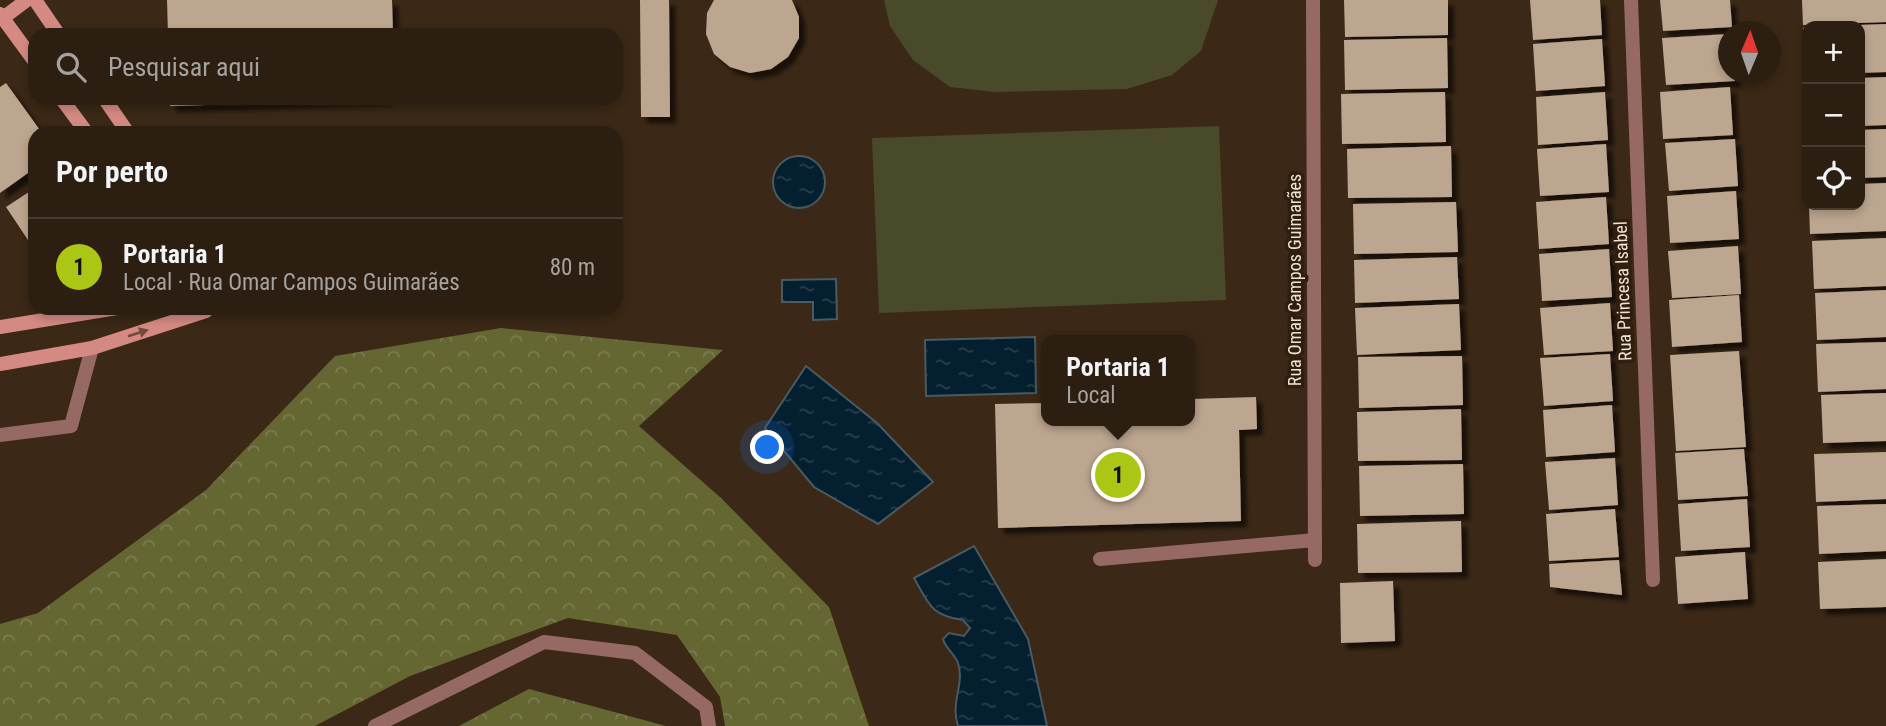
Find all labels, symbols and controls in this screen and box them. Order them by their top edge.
north arrow [1718,21,1781,84]
map controls [1802,21,1865,210]
button: + [1802,21,1865,84]
search box [28,28,623,105]
icon: search [52,48,90,86]
text: Pesquisar aqui [108,52,260,82]
button: − [1802,84,1865,147]
button: locate [1802,147,1865,210]
text: Por perto [56,154,168,189]
street label: Rua Omar Campos Guimarães [1284,174,1305,386]
street label: Rua Princesa Isabel [1610,221,1635,361]
text: Portaria 1 [123,239,227,269]
text: 1 [73,254,85,281]
text: 80 m [550,254,595,281]
text: Local · Rua Omar Campos Guimarães [123,269,460,296]
one-way arrow [128,327,149,338]
popup [1041,335,1195,426]
text: Portaria 1 [1066,352,1170,382]
text: Local [1066,382,1116,409]
your location [750,430,784,464]
pin: 1 [1095,449,1141,501]

